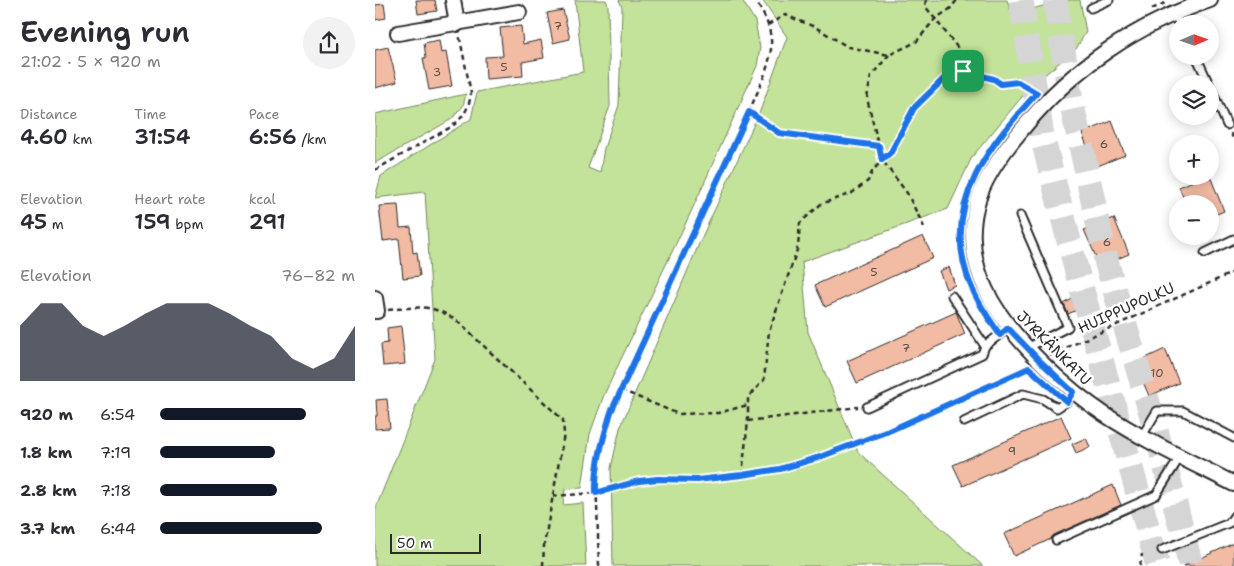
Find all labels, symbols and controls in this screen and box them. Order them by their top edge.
text: Evening run [20,13,190,51]
north arrow [1169,15,1219,65]
map controls [1169,15,1219,245]
button: share [303,17,355,69]
house number: 7 [554,18,562,34]
pin [942,50,984,92]
text: 21:02 · 5 × 920 m [20,51,161,72]
icon: arrive [949,57,977,85]
house number: 5 [500,59,508,75]
house number: 3 [433,64,441,80]
button: layers [1169,75,1219,125]
text: Distance [20,105,77,123]
text: Time [134,105,166,123]
text: Pace [249,105,279,123]
text: 4.60 [20,123,68,151]
text: 31:54 [134,123,190,151]
text: 6:56 [249,123,297,151]
text: km [68,130,92,148]
text: /km [297,130,327,148]
button: + [1169,135,1219,185]
house number: 6 [1100,136,1108,152]
text: Elevation [20,190,83,208]
text: Heart rate [134,190,206,208]
text: kcal [249,190,276,208]
button: − [1169,195,1219,245]
text: 45 [20,208,47,236]
text: 159 [134,208,171,236]
text: 291 [249,208,286,236]
text: m [47,215,64,233]
text: bpm [171,215,203,233]
house number: 6 [1103,234,1111,250]
house number: 5 [870,264,878,280]
text: Elevation [20,265,92,286]
text: 76–82 m [281,265,355,286]
street label: HUIPPUPOLKU [1075,278,1177,338]
street label: JYRKÄNKATU [1012,306,1096,390]
house number: 7 [902,340,910,356]
house number: 10 [1150,365,1164,381]
text: 920 m [20,404,73,425]
text: 6:54 [100,404,135,425]
text: 1.8 km [20,442,72,463]
text: 7:19 [100,442,131,463]
house number: 9 [1008,443,1016,459]
text: 2.8 km [20,480,77,501]
text: 7:18 [100,480,132,501]
text: 3.7 km [20,518,75,539]
text: 6:44 [100,518,136,539]
scale bar [390,531,481,554]
text: 50 m [397,534,432,552]

